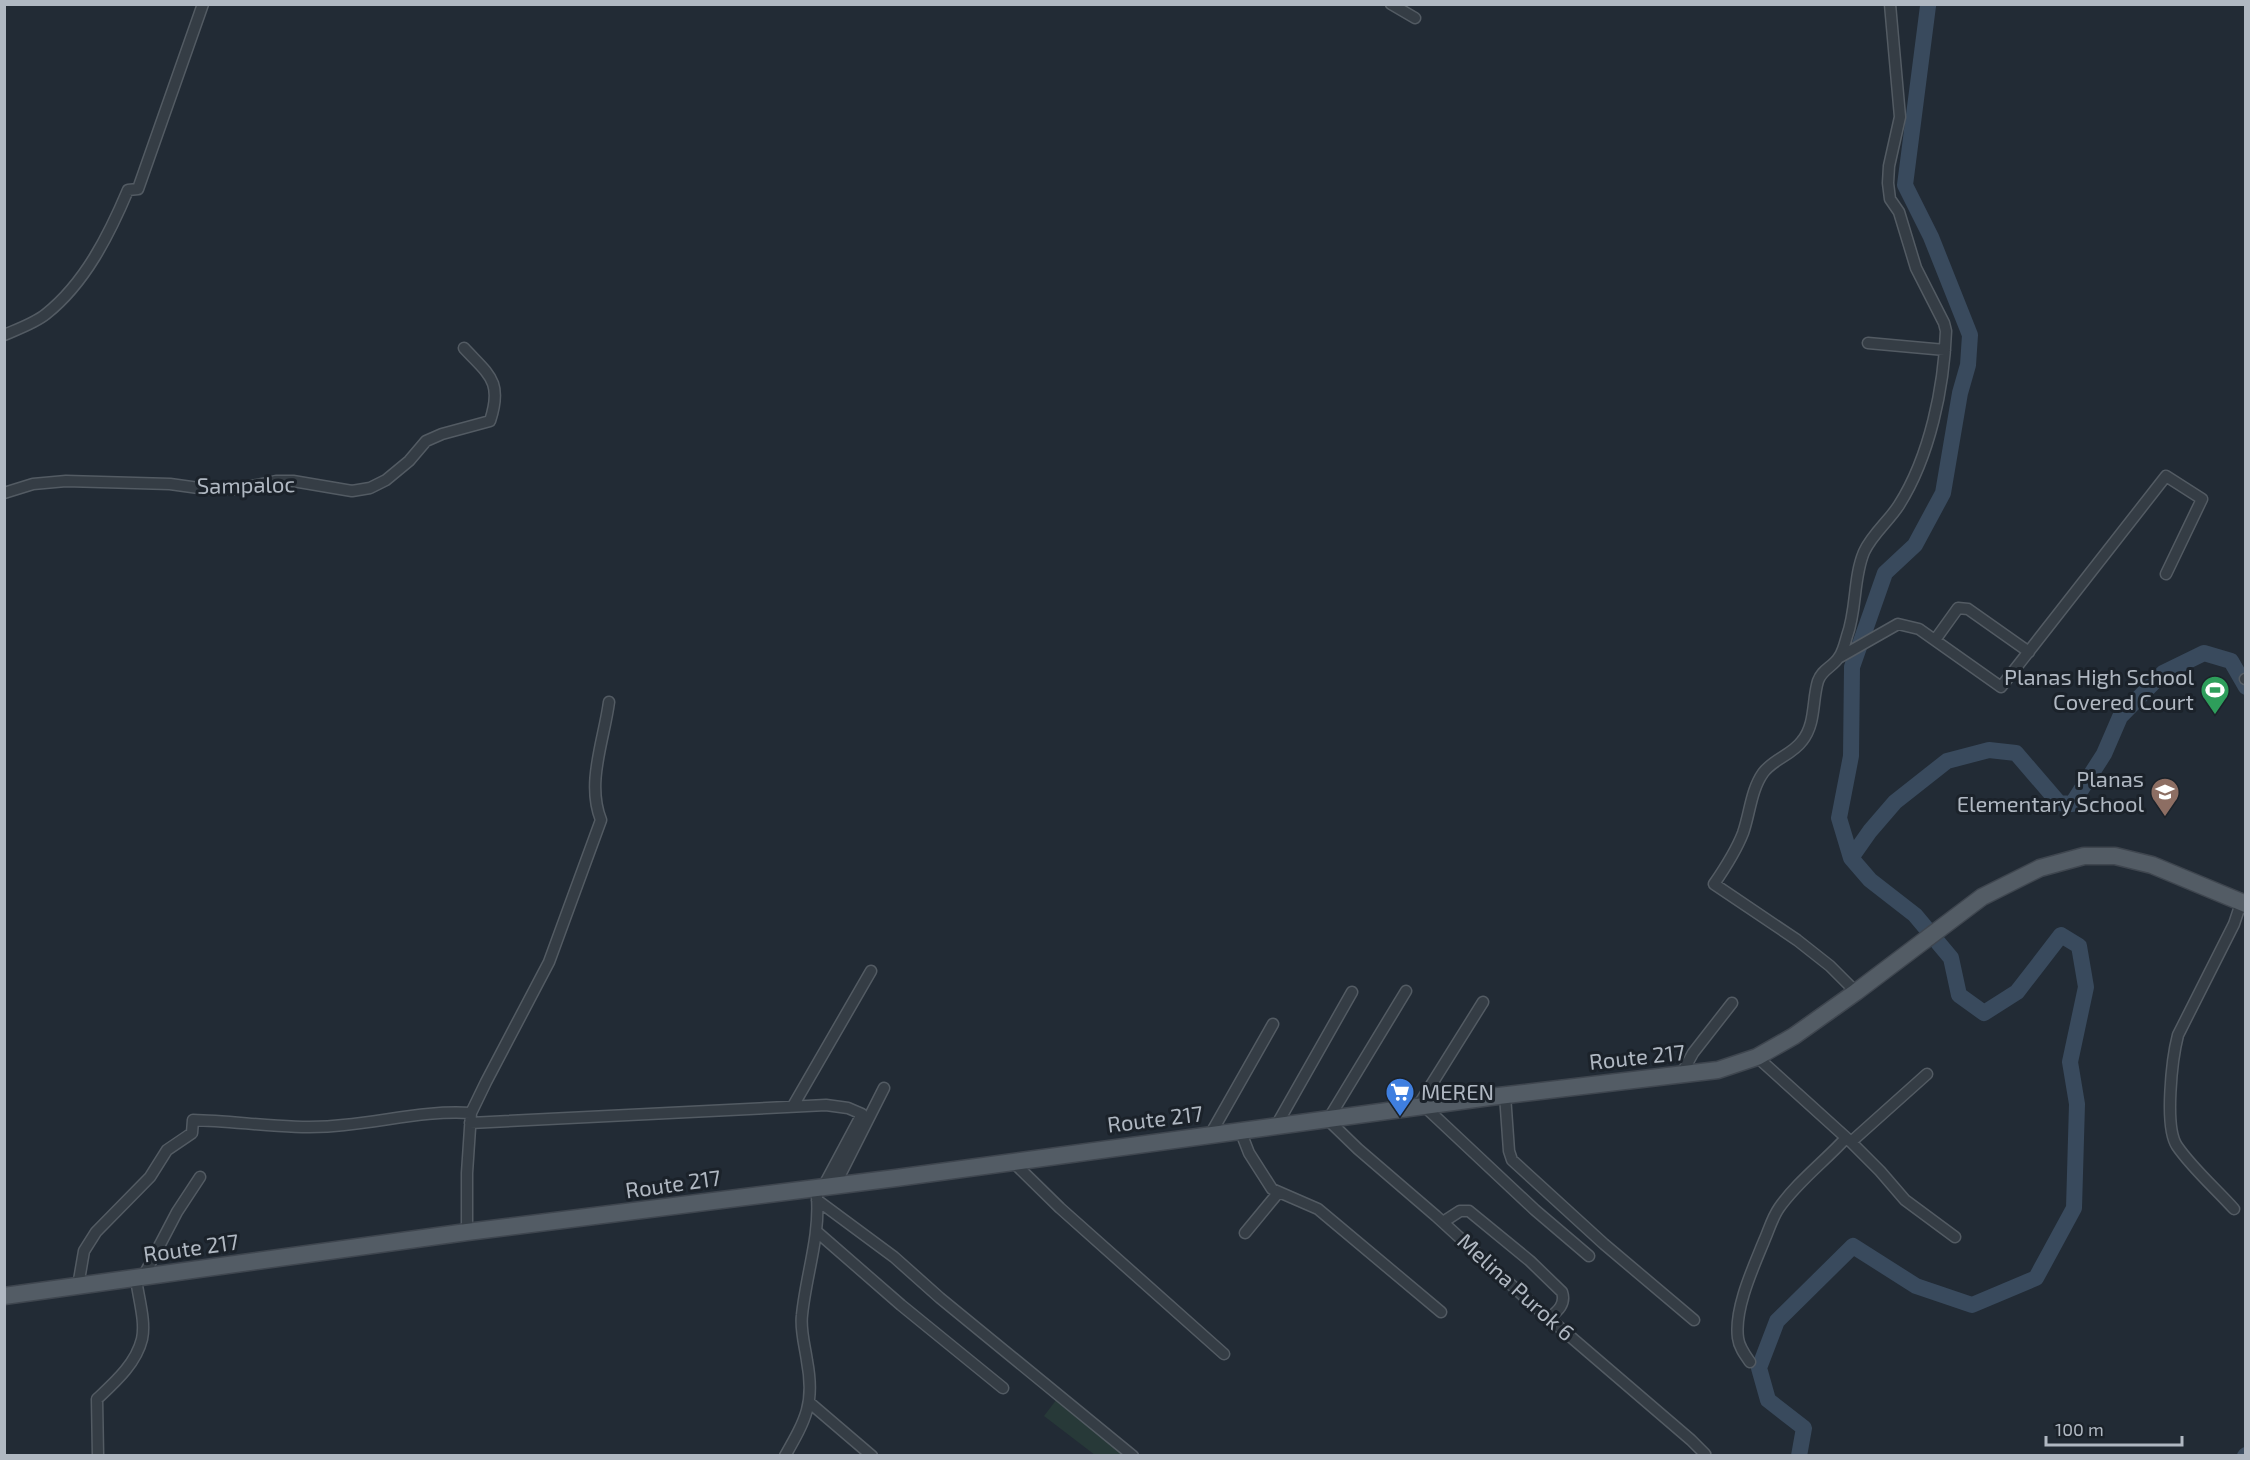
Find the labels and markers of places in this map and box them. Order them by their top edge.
place label: Planas High School Covered Court [2004,663,2194,714]
sports icon: Planas High School Covered Court [2199,674,2231,716]
place label: Planas Elementary School [1957,765,2144,816]
school or university icon: Planas Elementary School [2149,776,2181,818]
supermarket icon: MEREN [1384,1076,1416,1118]
place label: MEREN [1421,1078,1494,1104]

